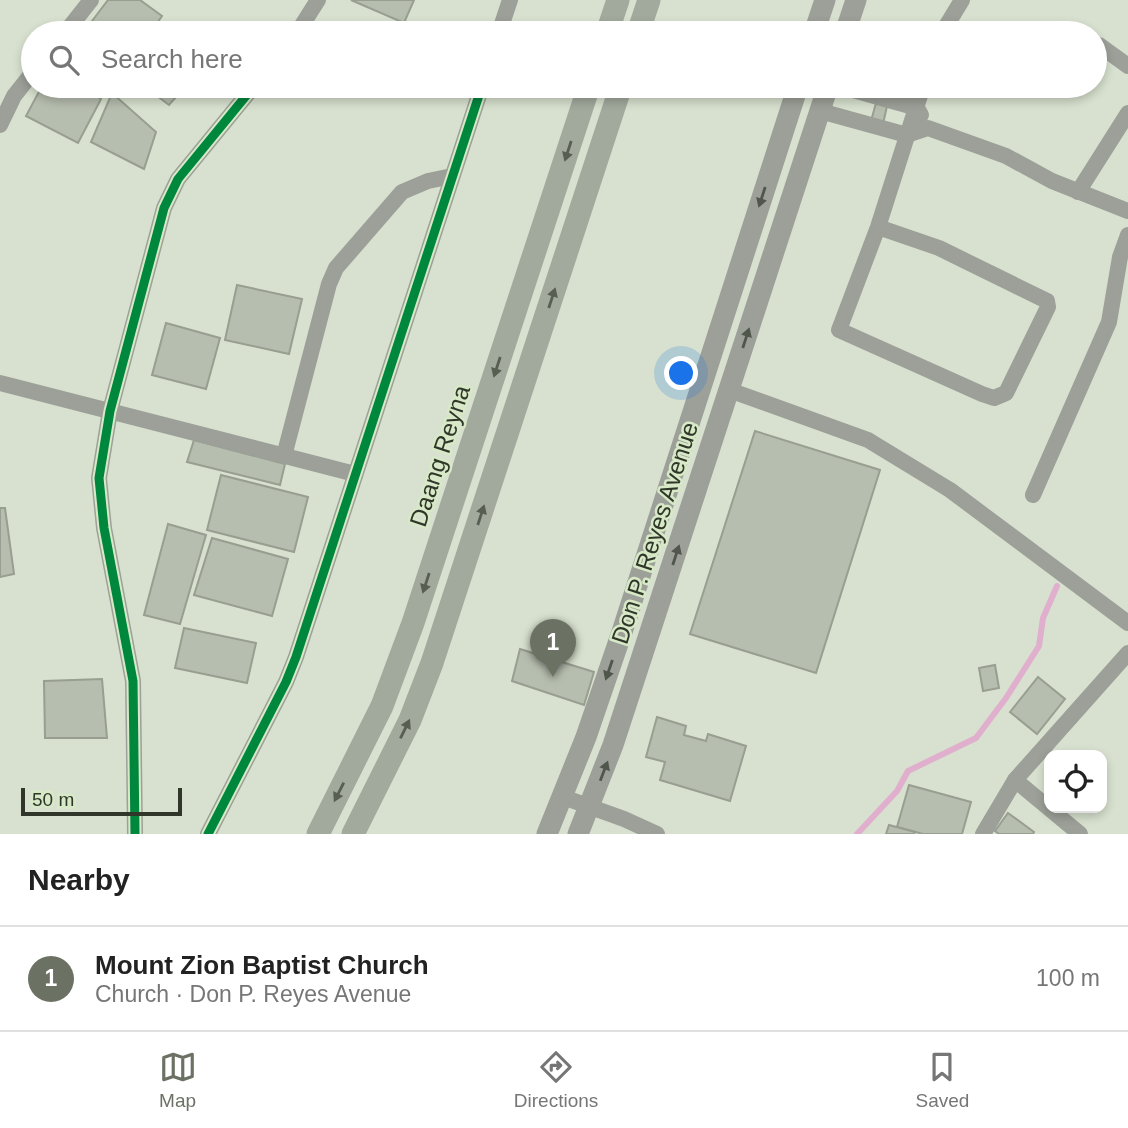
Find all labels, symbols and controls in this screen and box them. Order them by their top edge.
search box [21,21,1107,98]
icon: search [45,41,83,79]
text: Search here [101,44,243,74]
one-way arrow [562,140,573,161]
one-way arrow [756,187,766,208]
one-way arrow [547,288,557,309]
one-way arrow [741,328,751,349]
one-way arrow [491,356,502,377]
your location [664,356,698,390]
street label: Daang Reyna [404,381,475,530]
street label: Don P. Reyes Avenue [606,419,703,647]
one-way arrow [476,504,487,525]
one-way arrow [671,544,681,565]
one-way arrow [420,573,431,594]
pin: 1 [530,619,576,677]
one-way arrow [603,660,614,681]
one-way arrow [399,719,411,739]
map controls [1044,750,1107,813]
button: locate [1044,750,1107,813]
one-way arrow [598,760,609,781]
one-way arrow [333,782,344,802]
scale bar [21,785,182,817]
text: 50 m [32,789,74,810]
text: Nearby [28,863,130,896]
text: Mount Zion Baptist Church [95,950,429,980]
text: 1 [45,965,57,991]
text: 100 m [1036,965,1100,991]
text: Church · Don P. Reyes Avenue [95,981,411,1007]
tab: Map [159,1048,197,1112]
tab: Directions [514,1048,598,1112]
tab: Saved [915,1048,969,1112]

